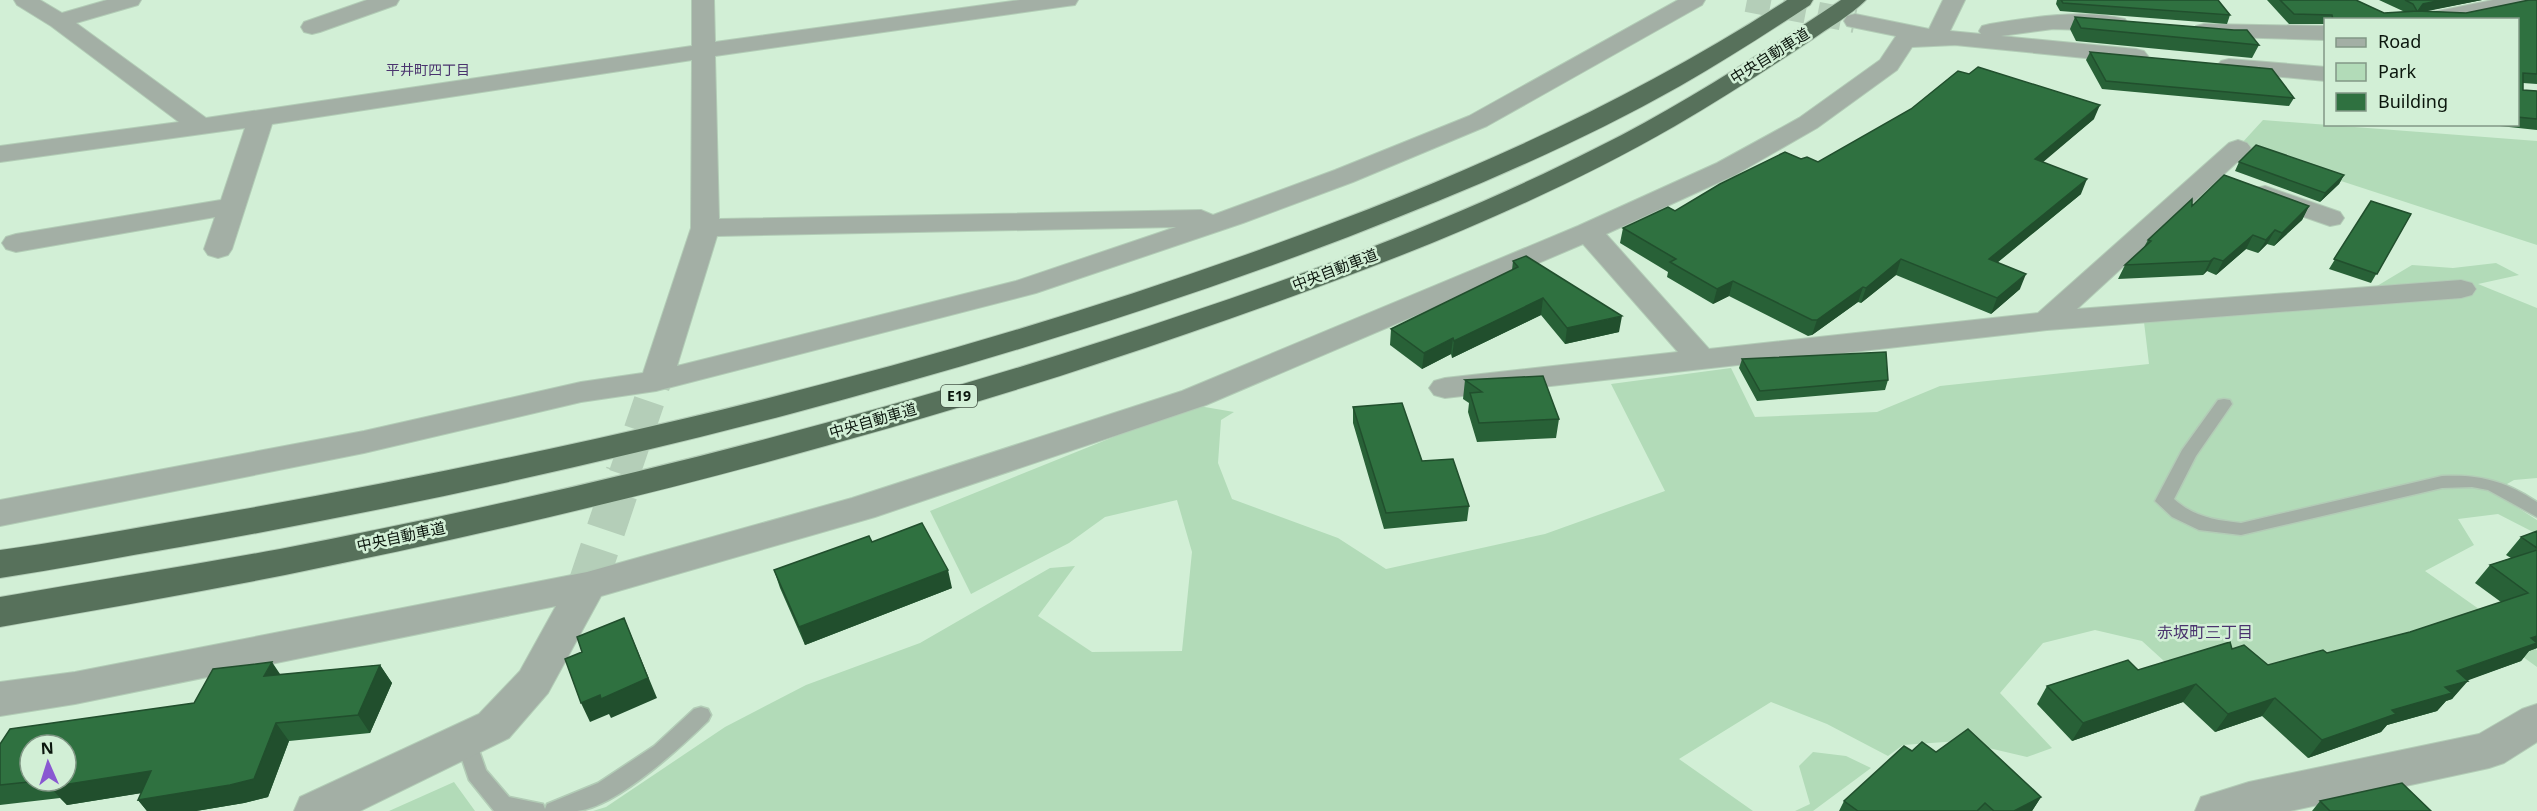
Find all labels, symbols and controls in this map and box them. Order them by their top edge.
legend [2324,18,2519,126]
street label: 中央自動車道 [1726,23,1813,87]
text: Road [2378,29,2421,53]
text: Park [2378,59,2416,83]
district label: 平井町四丁目 [386,60,470,79]
text: Building [2378,89,2448,113]
street label: 中央自動車道 [1289,244,1380,295]
road number: E19 [941,385,977,407]
street label: 中央自動車道 [827,398,919,442]
street label: 中央自動車道 [355,517,447,555]
district label: 赤坂町三丁目 [2157,621,2253,643]
north arrow [18,733,78,793]
text: N [40,737,54,759]

